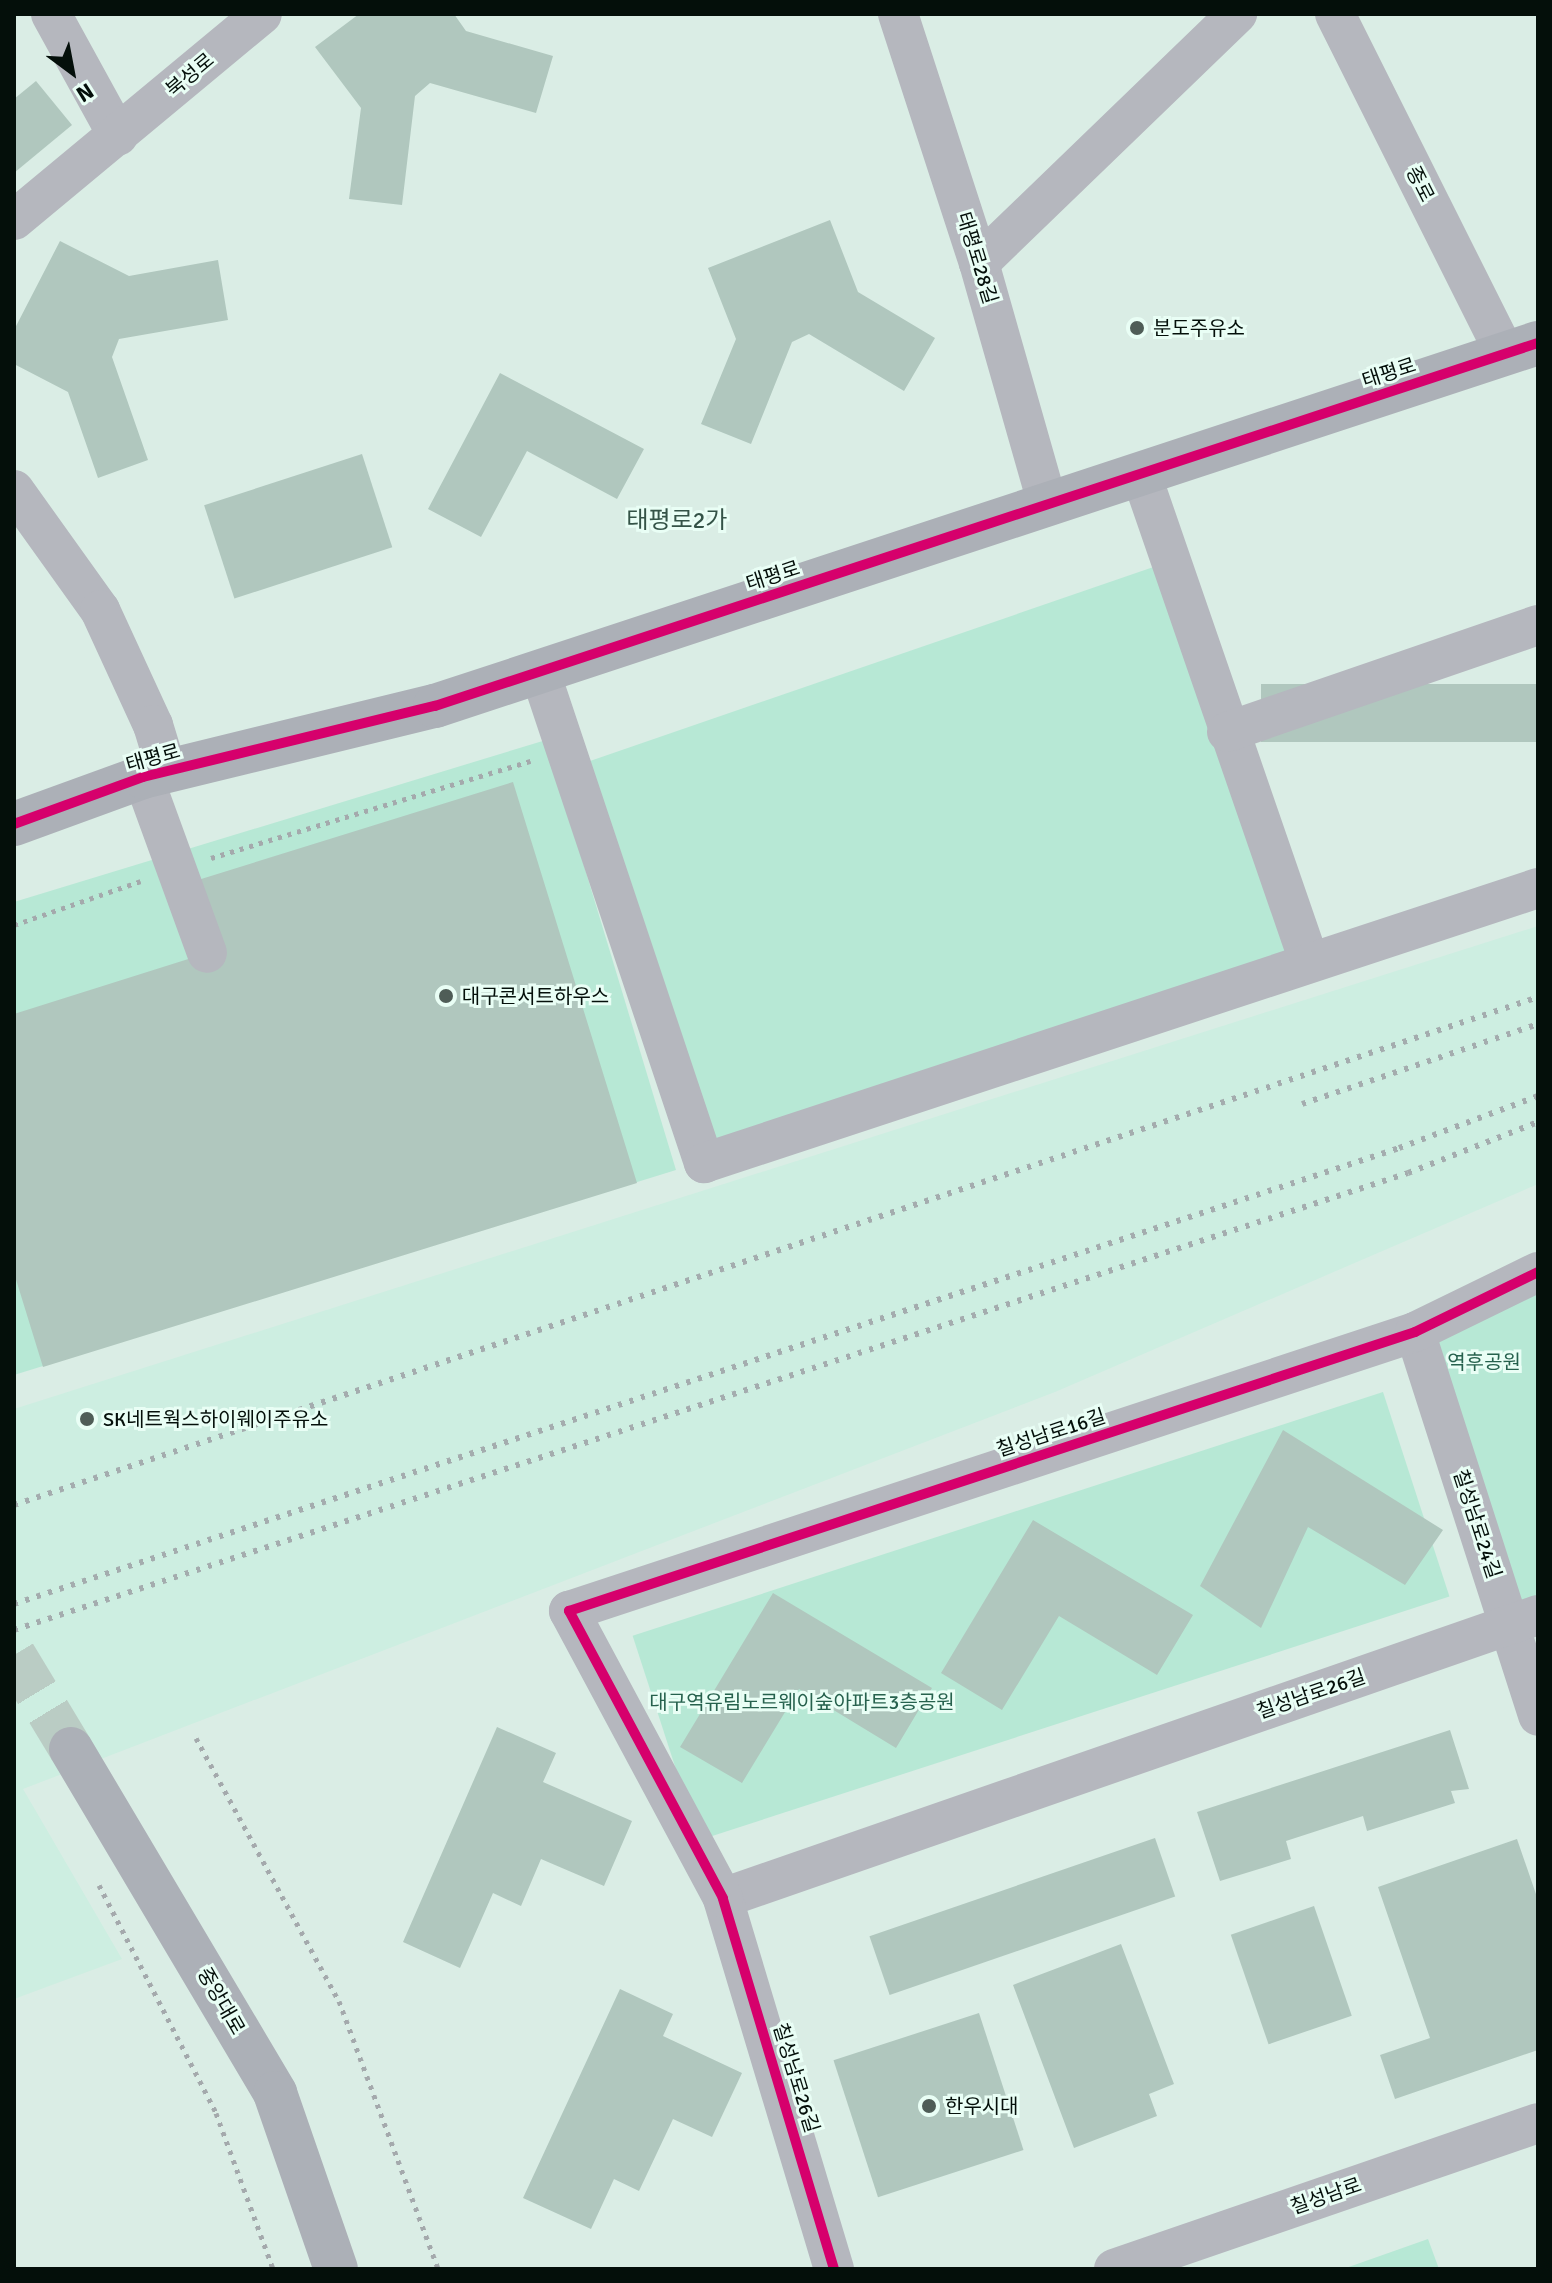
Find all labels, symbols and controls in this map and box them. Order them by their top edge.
north arrow [32,32,112,112]
street label: 북성로 [161,48,219,102]
text: N [71,77,99,108]
street label: 종로 [1401,162,1439,206]
street label: 태평로28길 [952,209,1002,307]
place label: 분도주유소 [1153,316,1245,340]
marker: 분도주유소 [1128,319,1146,337]
street label: 태평로 [1359,353,1419,393]
district label: 태평로2가 [626,507,728,535]
street label: 태평로 [743,556,803,596]
street label: 태평로 [123,739,183,777]
place label: 대구콘서트하우스 [462,984,609,1008]
marker: 대구콘서트하우스 [437,987,455,1005]
park label: 역후공원 [1447,1350,1521,1374]
street label: 칠성남로16길 [993,1404,1109,1462]
place label: SK네트웍스하이웨이주유소 [103,1407,328,1431]
marker: SK네트웍스하이웨이주유소 [78,1410,96,1428]
street label: 칠성남로24길 [1448,1466,1506,1582]
street label: 칠성남로26길 [1253,1664,1369,1724]
park label: 대구역유림노르웨이숲아파트3층공원 [649,1690,955,1714]
street label: 중앙대로 [192,1963,250,2039]
street label: 칠성남로26길 [768,2020,824,2136]
place label: 한우시대 [945,2094,1019,2118]
marker: 한우시대 [920,2097,938,2115]
street label: 칠성남로 [1287,2173,1365,2219]

